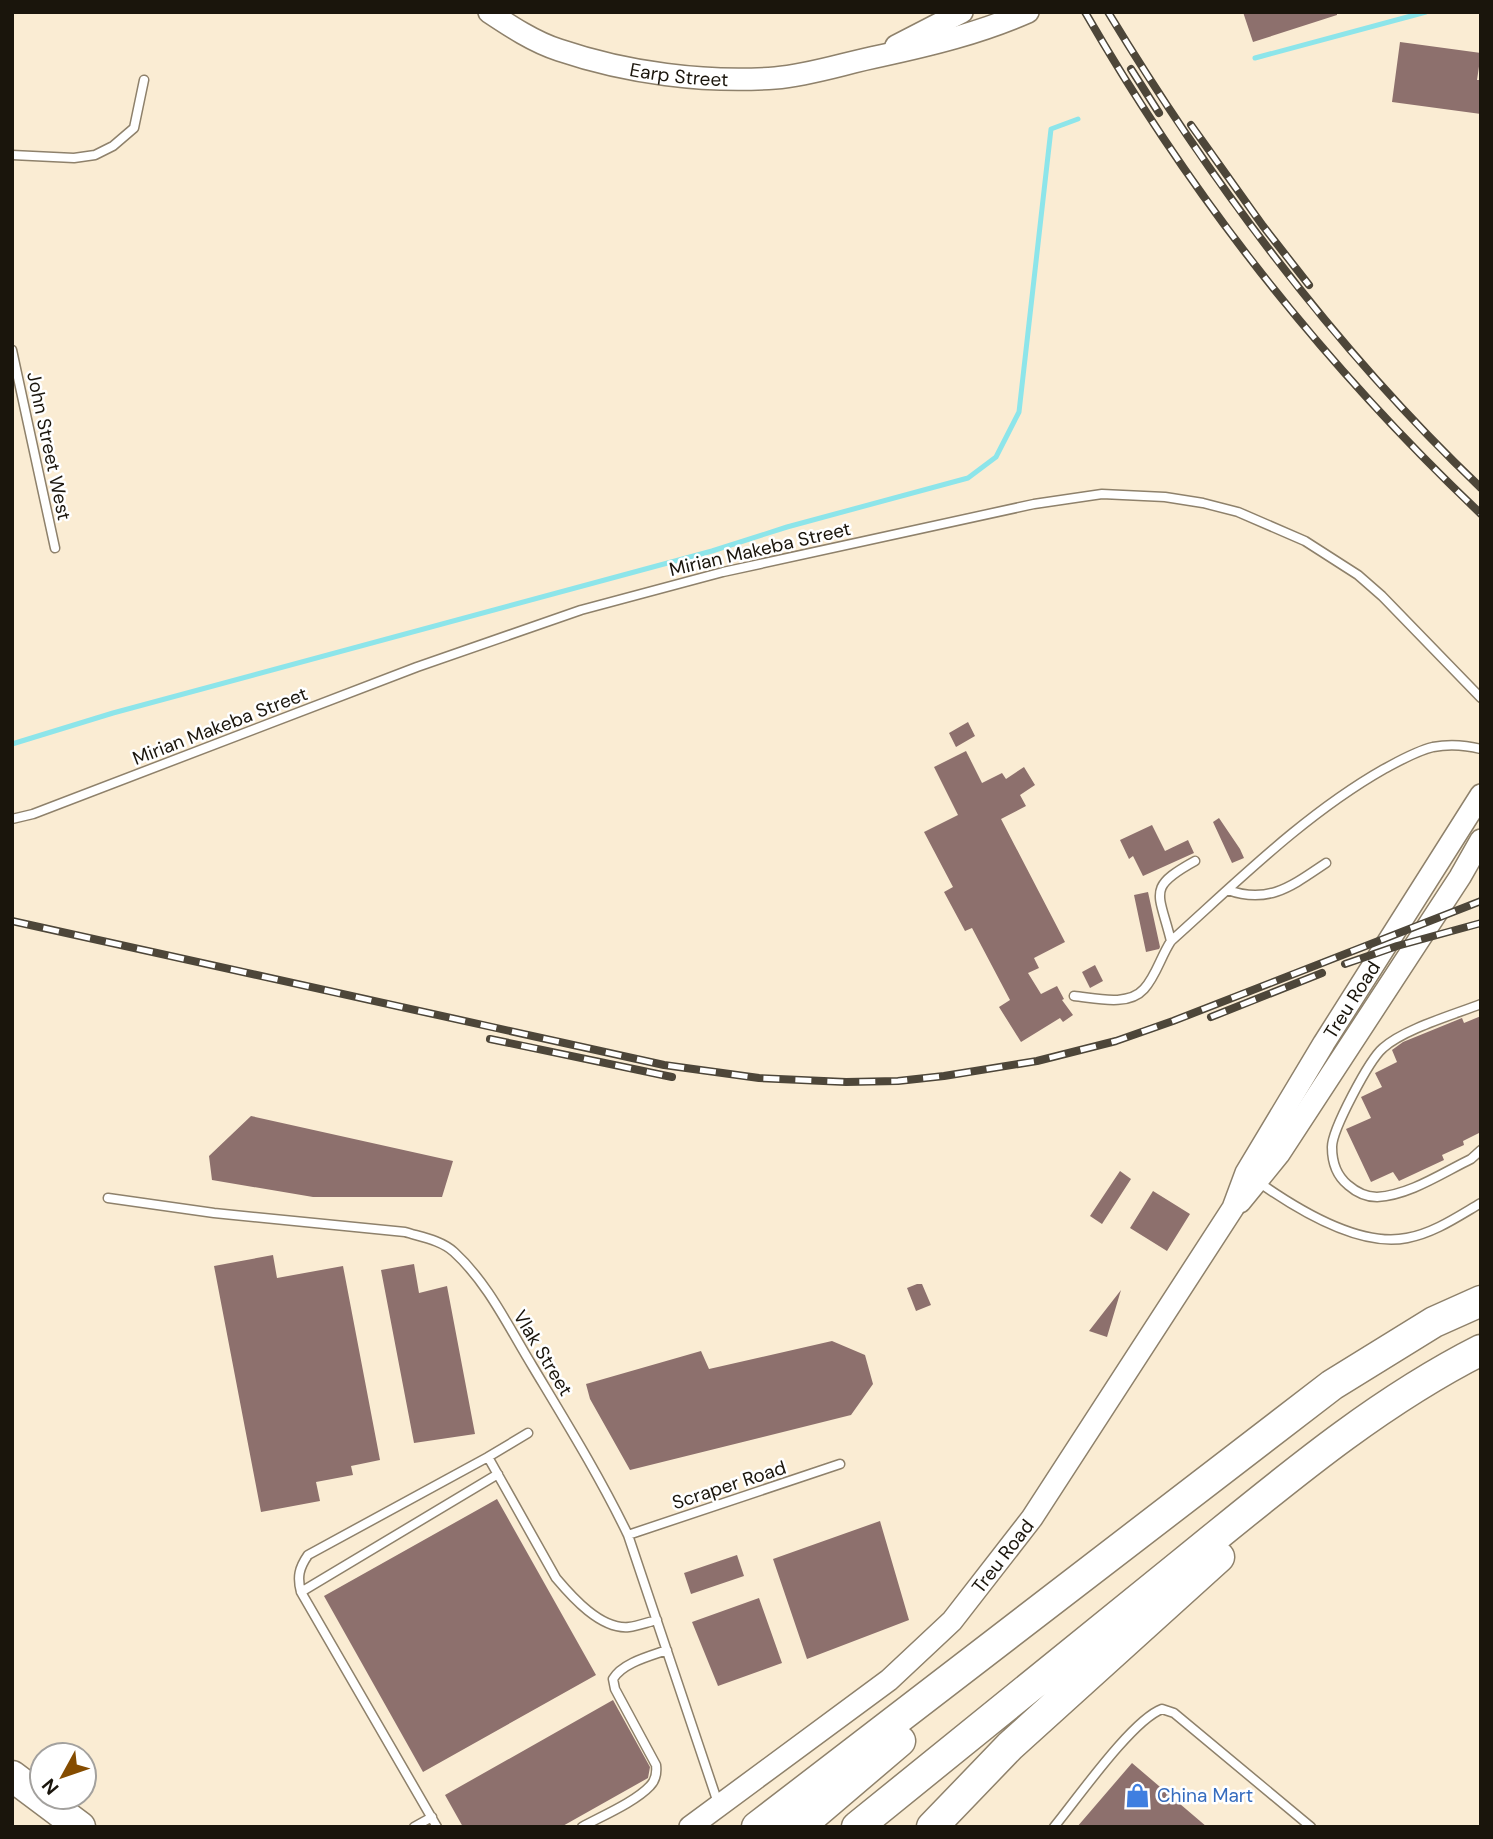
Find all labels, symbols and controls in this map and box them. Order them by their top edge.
street label: Earp Street [628,56,729,92]
street label: John Street West [21,369,77,523]
street label: Mirian Makeba Street [667,516,853,582]
street label: Mirian Makeba Street [129,681,311,771]
street label: Treu Road [1318,956,1385,1043]
street label: Vlak Street [508,1306,578,1400]
street label: Scraper Road [669,1455,789,1515]
street label: Treu Road [966,1514,1039,1598]
north arrow [28,1741,98,1811]
text: N [36,1773,64,1800]
shop icon: China Mart [1123,1781,1151,1809]
place label: China Mart [1157,1783,1253,1808]

